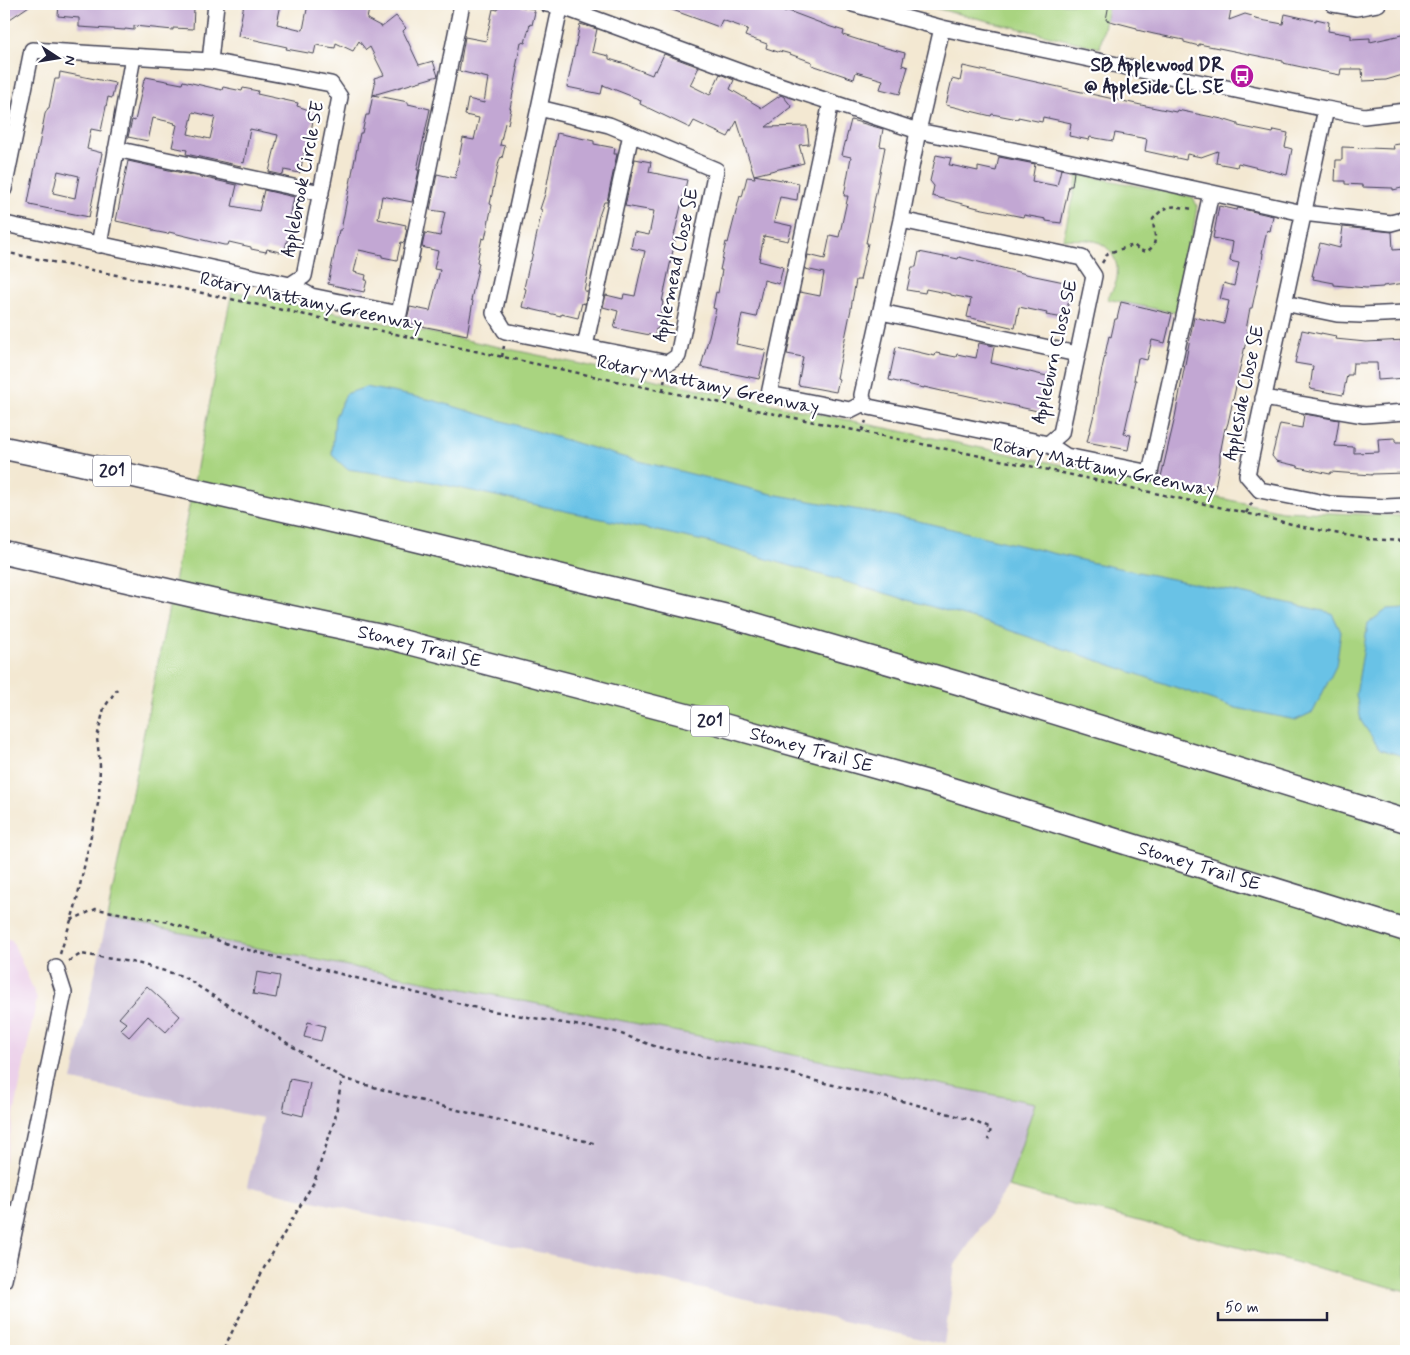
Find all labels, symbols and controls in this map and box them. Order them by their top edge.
north arrow [32,32,82,82]
place label: SB Applewood DR @ Appleside CL SE [1084,53,1225,102]
text: N [60,54,80,67]
bus stop icon: SB Applewood DR @ Appleside CL SE [1229,63,1255,89]
street label: Applebrook Circle SE [276,99,332,259]
street label: Applemead Close SE [647,186,706,345]
street label: Rotary Mattamy Greenway [197,266,425,339]
street label: Appleburn Close SE [1026,278,1086,427]
street label: Appleside Close SE [1218,323,1272,463]
street label: Rotary Mattamy Greenway [594,349,822,422]
street label: Rotary Mattamy Greenway [990,432,1218,505]
road number: 201 [93,456,131,486]
street label: Stoney Trail SE [355,619,484,674]
road number: 201 [691,706,729,736]
street label: Stoney Trail SE [747,720,876,778]
street label: Stoney Trail SE [1135,835,1263,897]
scale bar [1218,1290,1326,1322]
text: 50 m [1225,1298,1259,1318]

